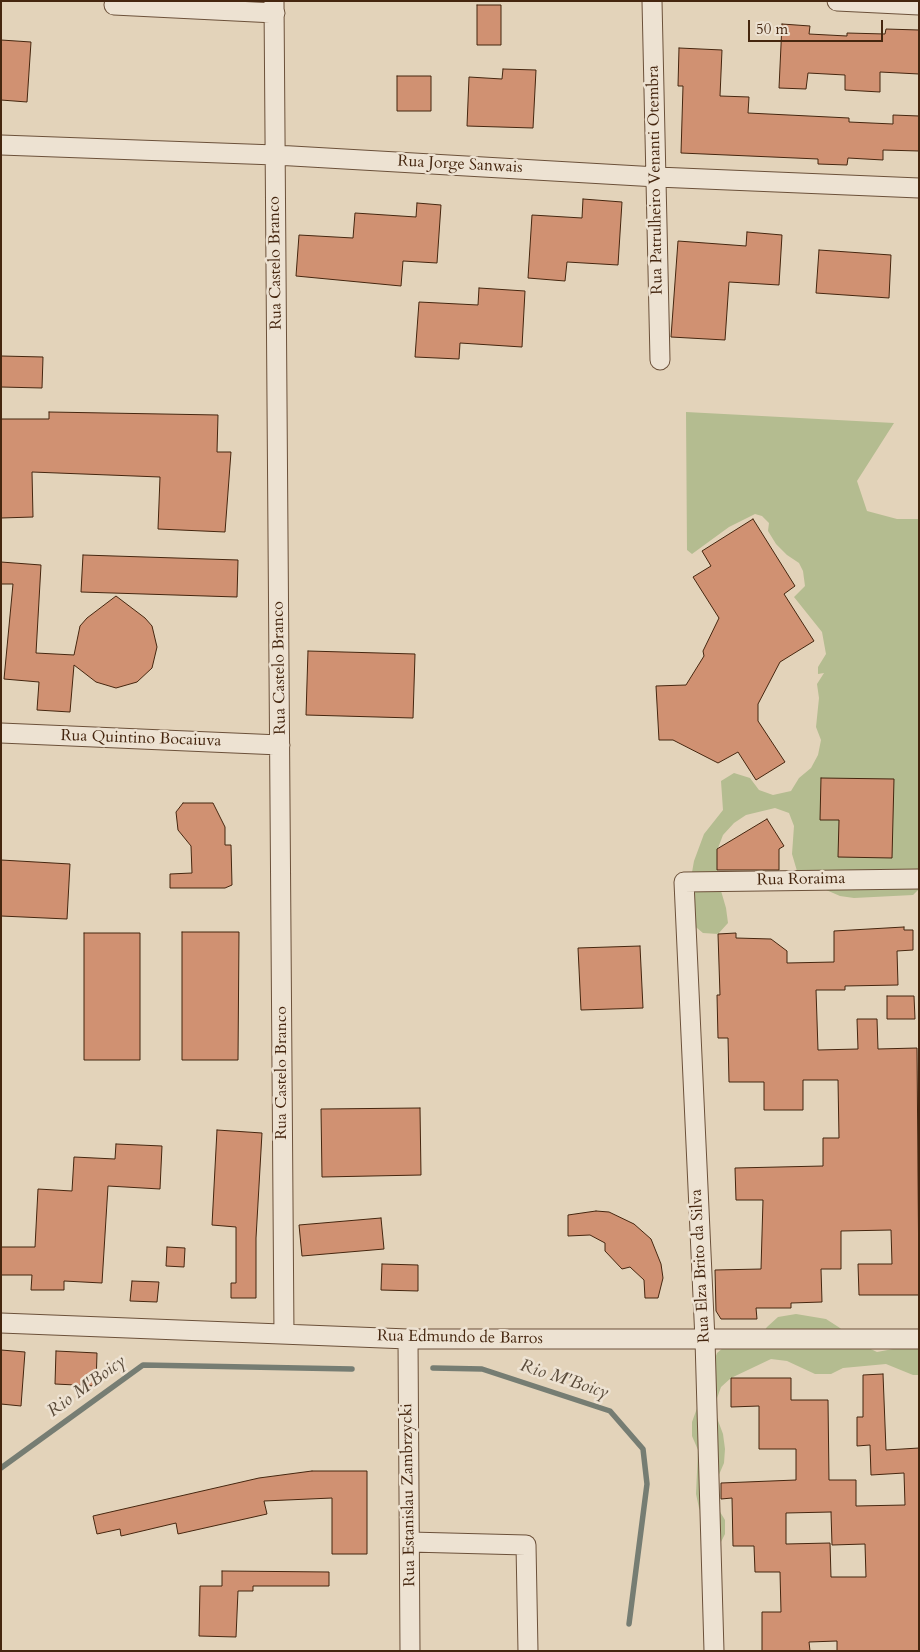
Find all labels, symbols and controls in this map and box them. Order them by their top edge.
scale bar [750,10,885,42]
text: 50 m [756,19,788,39]
street label: Rua Patrulheiro Venanti Otembra [644,65,668,295]
street label: Rua Jorge Sanwais [397,152,523,178]
street label: Rua Castelo Branco [265,196,287,330]
street label: Rua Castelo Branco [269,601,291,735]
street label: Rua Quintino Bocaiuva [60,727,222,751]
street label: Rua Roraima [757,870,845,890]
street label: Rua Castelo Branco [272,1006,292,1140]
street label: Rua Elza Brito da Silva [687,1189,715,1343]
street label: Rua Edmundo de Barros [377,1327,543,1349]
water label: Rio M'Boicy [44,1351,130,1423]
water label: Rio M'Boicy [517,1356,611,1404]
street label: Rua Estanislau Zambrzycki [398,1403,420,1587]

